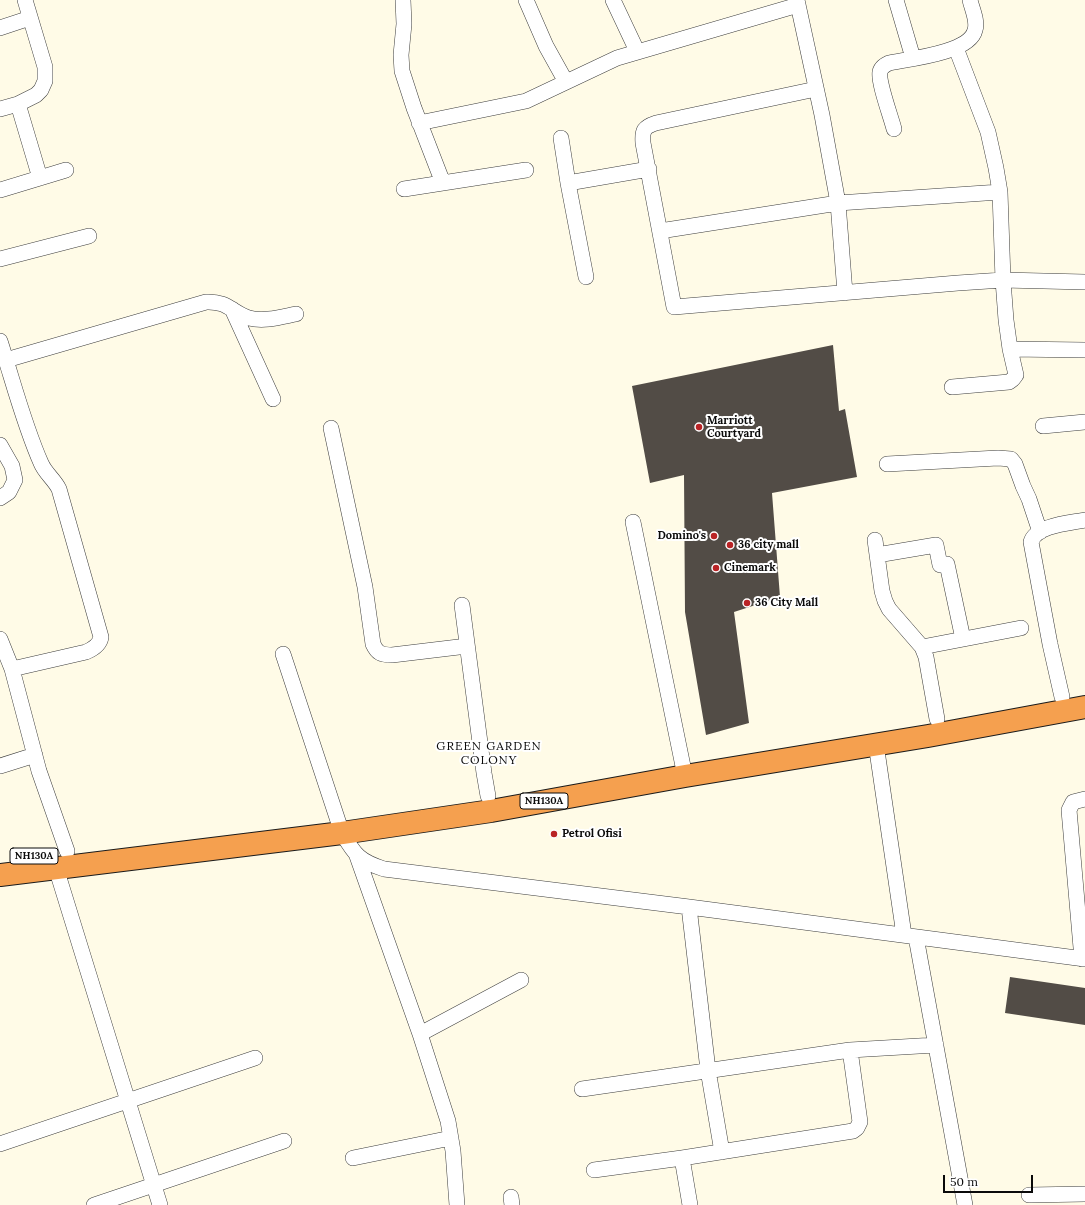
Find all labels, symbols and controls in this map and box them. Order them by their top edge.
place label: Marriott Courtyard [707,414,761,440]
marker: Marriott Courtyard [694,422,704,432]
place label: Domino's [657,529,706,543]
marker: Domino's [709,531,719,541]
place label: 36 city mall [738,538,799,552]
marker: 36 city mall [725,540,735,550]
place label: Cinemark [724,561,776,575]
marker: Cinemark [711,563,721,573]
place label: 36 City Mall [755,596,818,610]
marker: 36 City Mall [742,598,752,608]
district label: GREEN GARDEN COLONY [436,740,542,768]
road number: NH130A [520,793,568,809]
place label: Petrol Ofisi [562,827,622,841]
marker: Petrol Ofisi [549,829,559,839]
road number: NH130A [10,848,58,864]
scale bar [945,1167,1035,1193]
text: 50 m [950,1174,978,1189]

